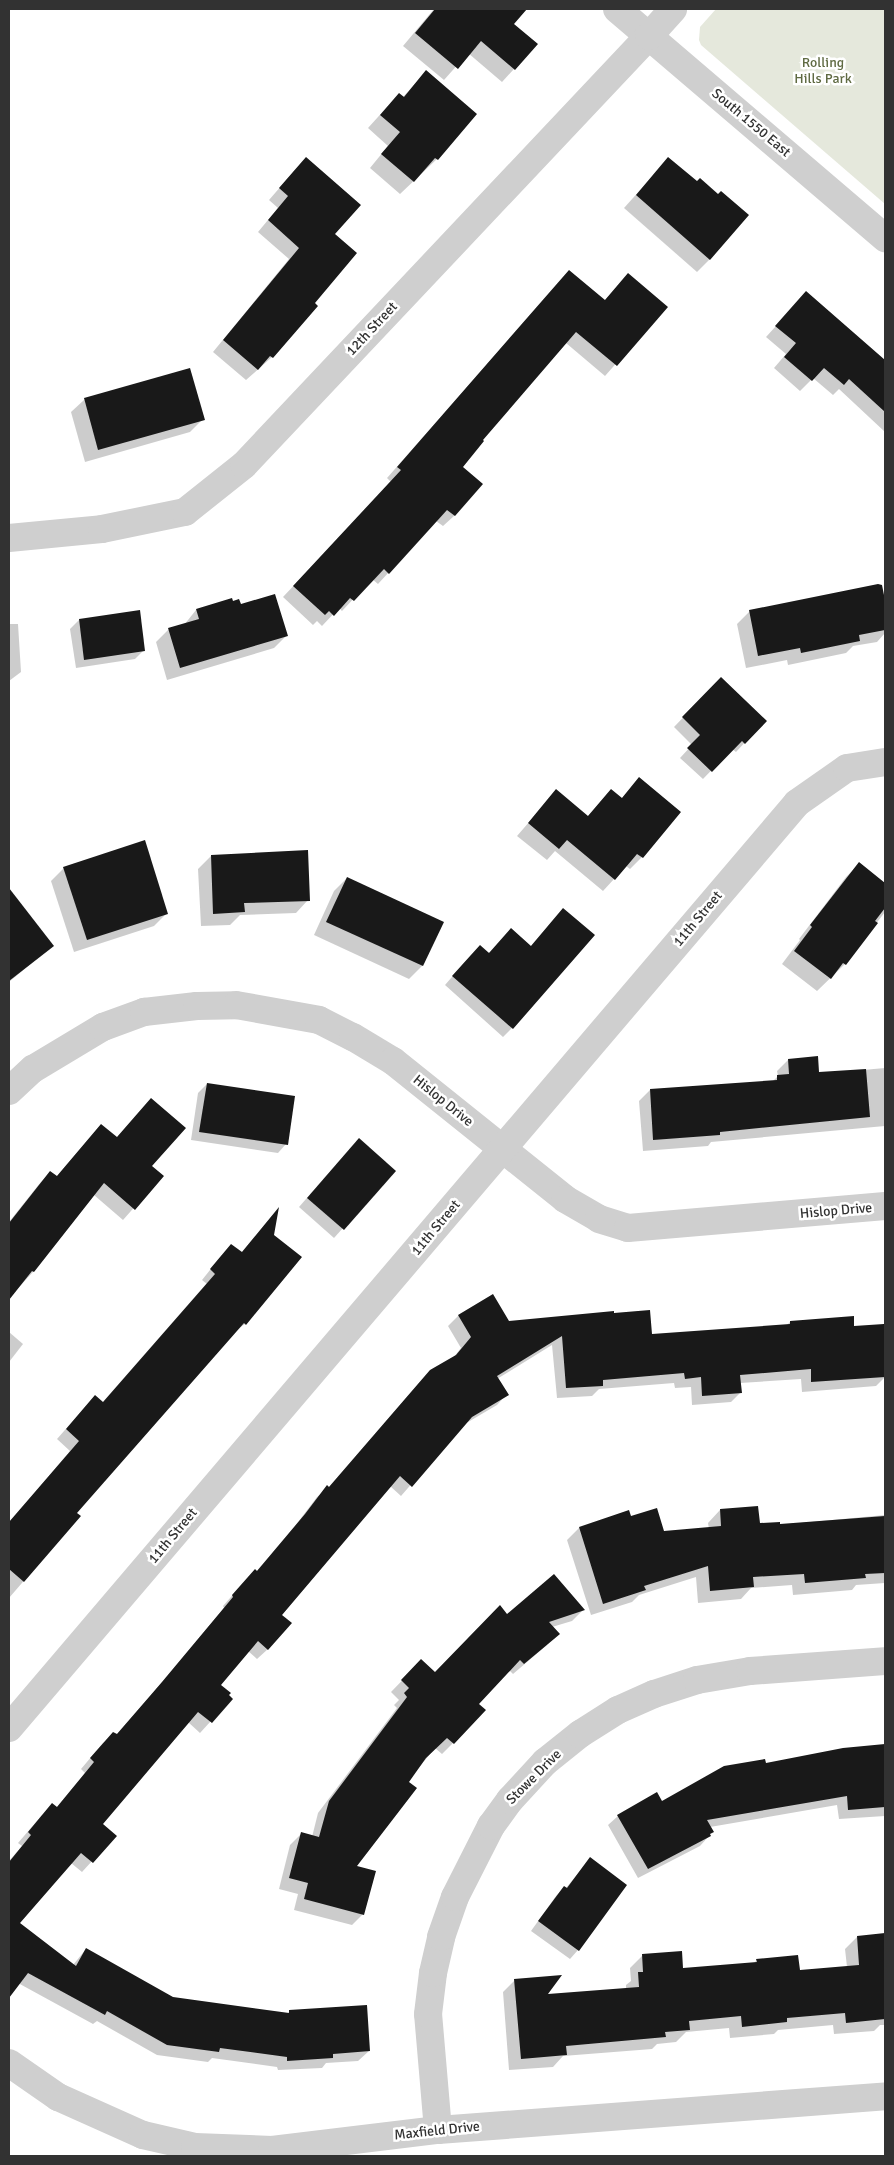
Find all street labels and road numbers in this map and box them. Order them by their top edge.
street label: South 1550 East [708,85,794,161]
street label: 12th Street [343,299,401,359]
street label: 11th Street [670,888,726,950]
street label: Hislop Drive [410,1072,476,1130]
street label: 11th Street [408,1197,464,1259]
street label: Hislop Drive [799,1199,873,1223]
street label: 11th Street [145,1505,201,1567]
street label: Stowe Drive [503,1746,565,1808]
street label: Maxfield Drive [393,2118,481,2144]

